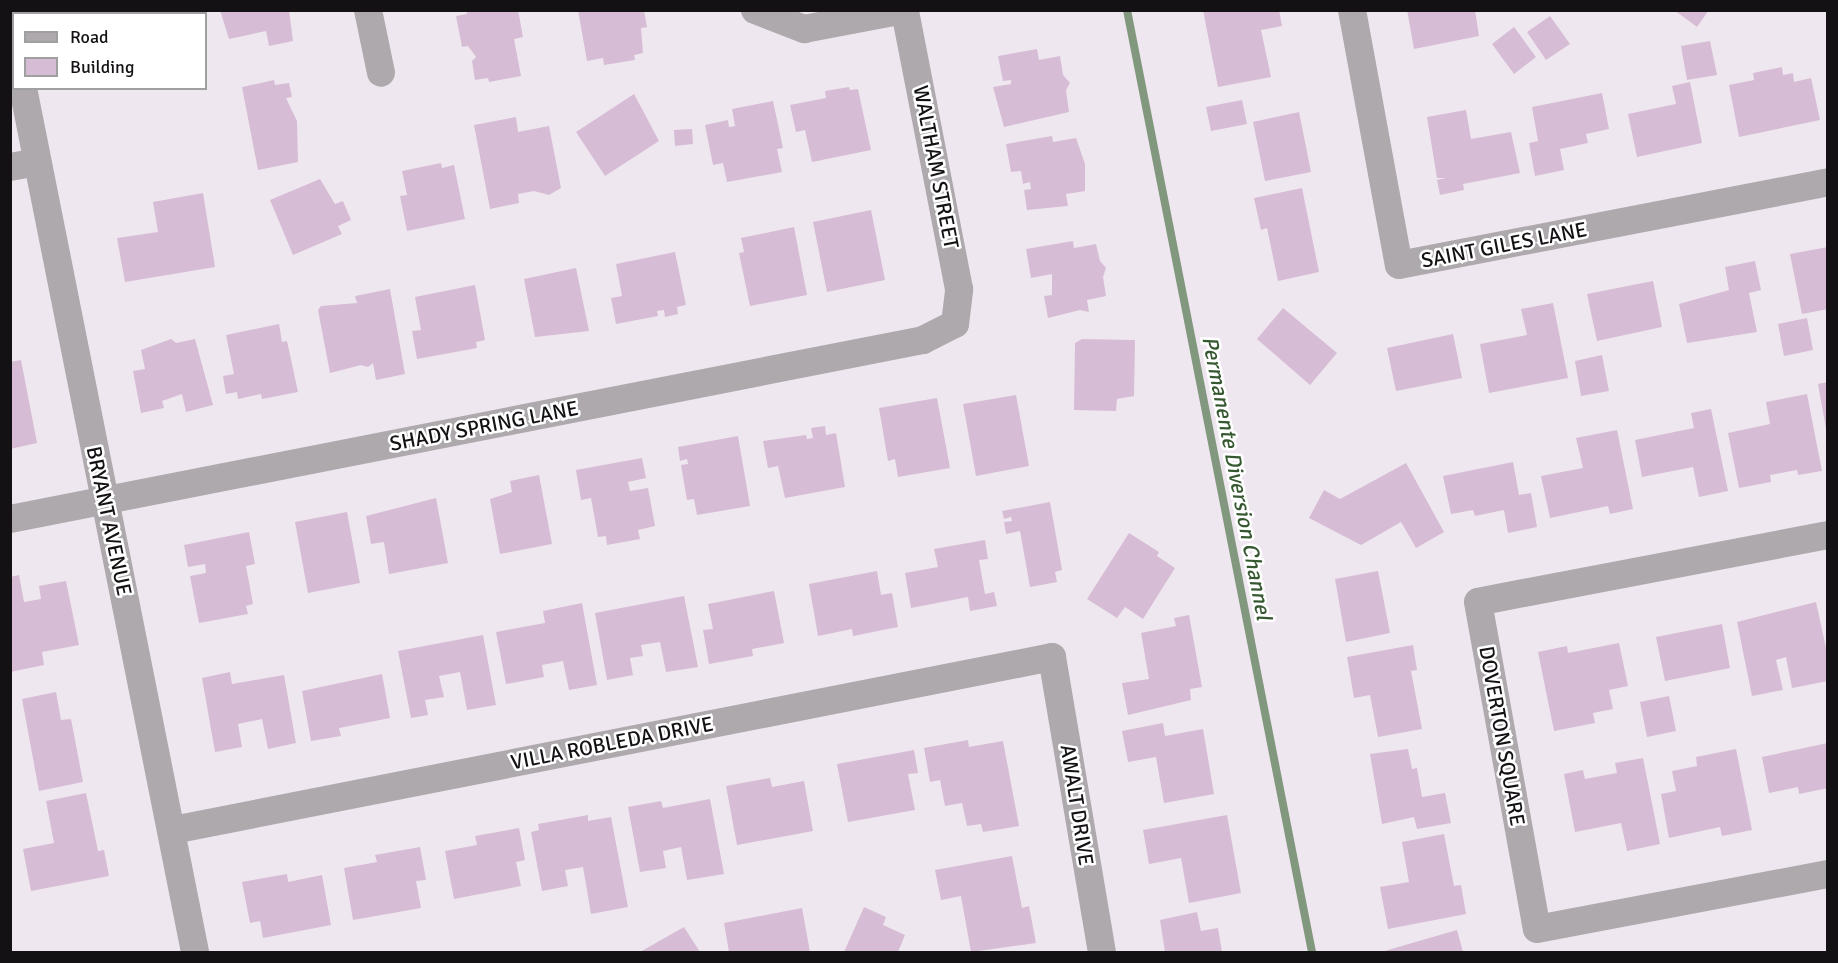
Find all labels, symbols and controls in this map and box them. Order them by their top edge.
legend [12,12,207,90]
text: Road [70,26,109,48]
text: Building [70,56,134,78]
street label: WALTHAM STREET [908,83,964,251]
street label: SAINT GILES LANE [1419,217,1589,273]
water label: Permanente Diversion Channel [1197,334,1277,622]
street label: SHADY SPRING LANE [388,395,580,457]
street label: BRYANT AVENUE [81,444,137,598]
street label: DOVERTON SQUARE [1474,644,1530,828]
street label: VILLA ROBLEDA DRIVE [509,711,715,775]
street label: AWALT DRIVE [1055,743,1099,867]

